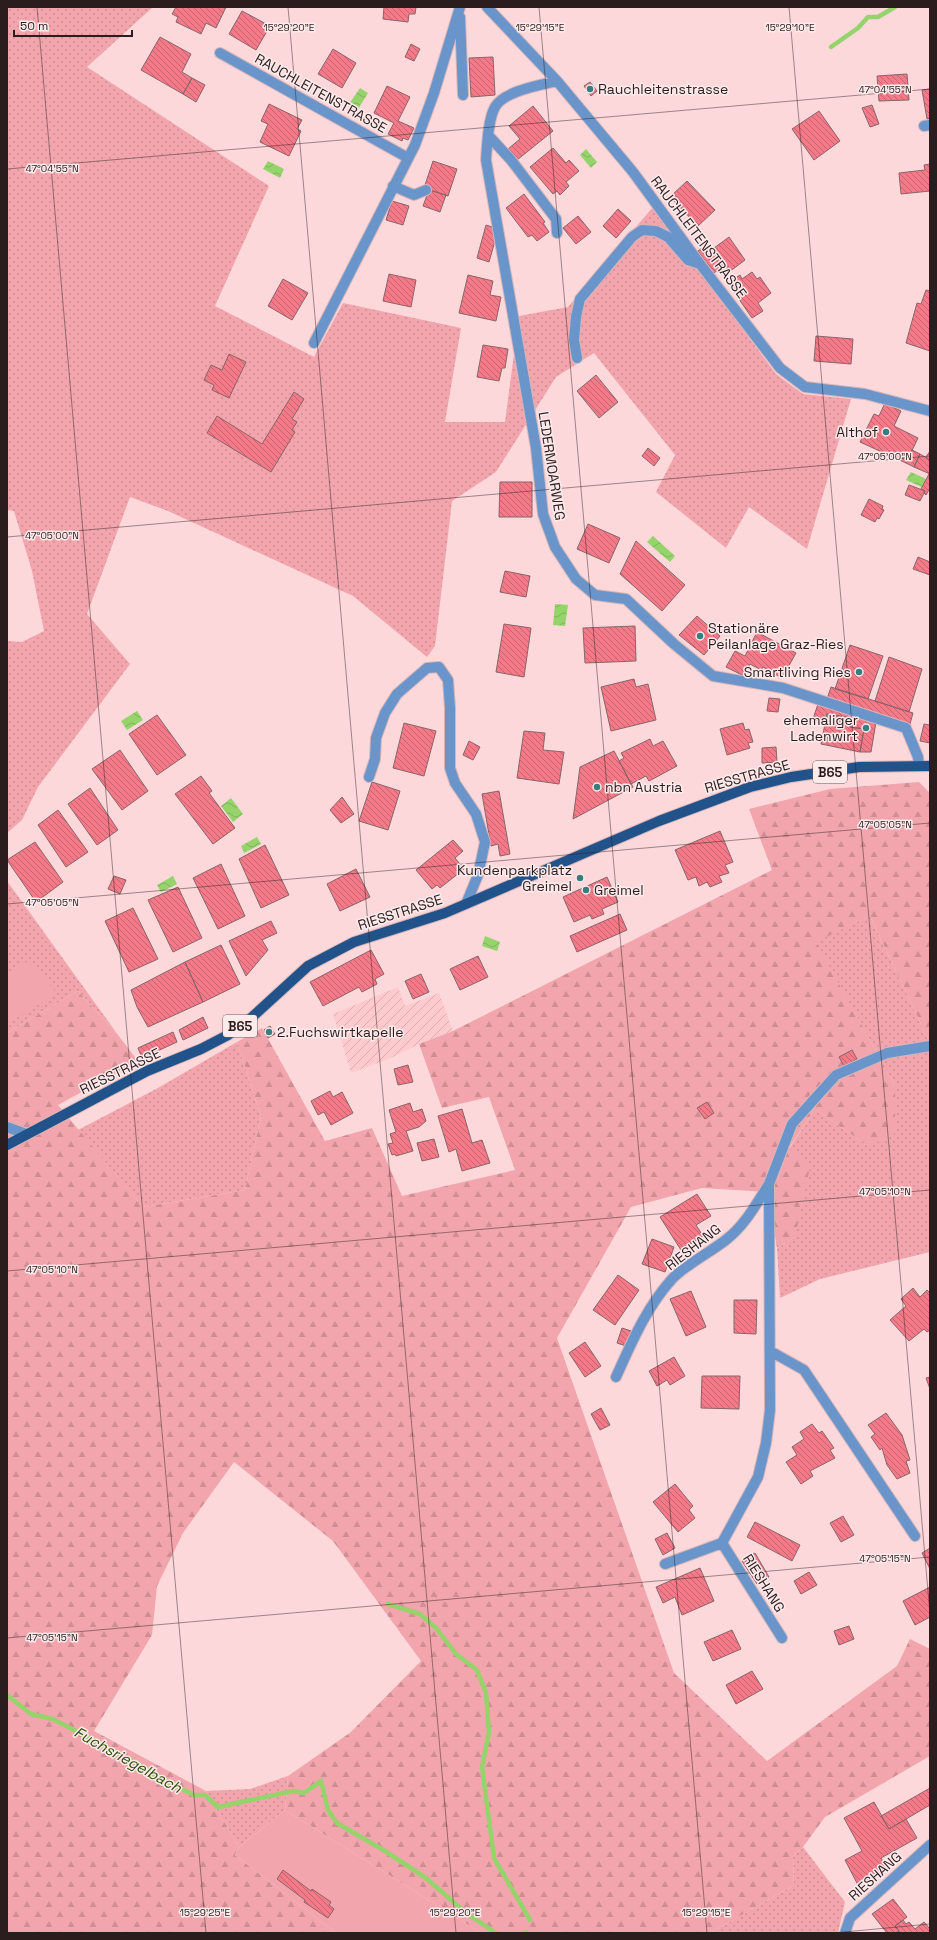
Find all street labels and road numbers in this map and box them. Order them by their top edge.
street label: RAUCHLEITENSTRASSE [252,49,390,137]
street label: RAUCHLEITENSTRASSE [647,172,751,302]
street label: LEDERMOARWEG [535,410,569,522]
street label: RIESSTRASSE [702,755,792,797]
road number: B65 [813,761,847,783]
street label: RIESSTRASSE [355,890,445,934]
road number: B65 [223,1015,257,1037]
street label: RIESSTRASSE [77,1044,163,1098]
street label: RIESHANG [662,1220,724,1274]
street label: RIESHANG [739,1551,789,1615]
street label: RIESHANG [845,1847,905,1905]

